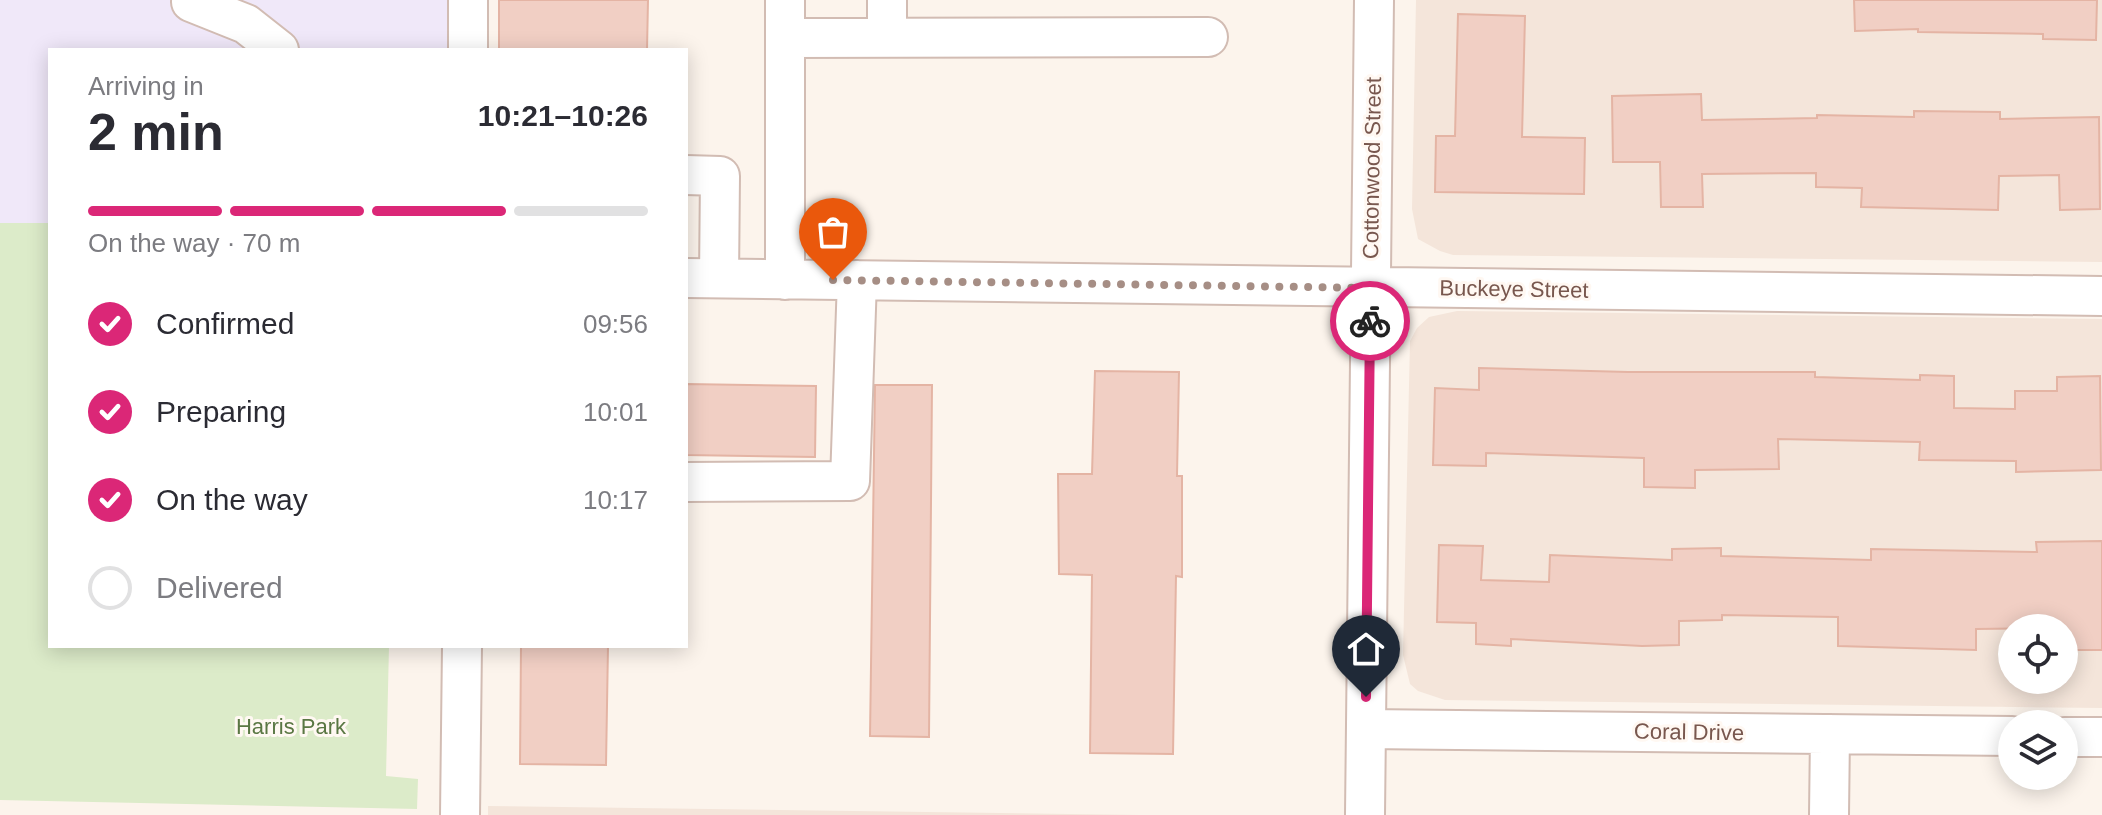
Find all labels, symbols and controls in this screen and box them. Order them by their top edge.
text: Arriving in [88,71,204,101]
street label: Cottonwood Street [1358,77,1386,259]
text: 10:21–10:26 [478,99,648,132]
text: 2 min [88,103,224,161]
pin [799,198,867,280]
icon: bag [811,210,855,254]
text: On the way · 70 m [88,228,300,258]
street label: Buckeye Street [1439,275,1589,303]
courier [1330,281,1410,361]
icon: bike [1348,299,1392,343]
icon: check [88,302,132,346]
text: Confirmed [156,307,294,340]
text: 09:56 [583,309,648,339]
icon: check [88,390,132,434]
text: Preparing [156,395,286,428]
text: 10:01 [583,397,648,427]
icon: check [88,478,132,522]
text: On the way [156,483,308,516]
text: 10:17 [583,485,648,515]
text: Delivered [156,571,283,604]
map controls [1998,614,2078,790]
button: locate [1998,614,2078,694]
pin [1332,615,1400,697]
icon: home [1344,627,1388,671]
button: layers [1998,710,2078,790]
park label: Harris Park [236,714,347,739]
street label: Coral Drive [1634,719,1744,745]

